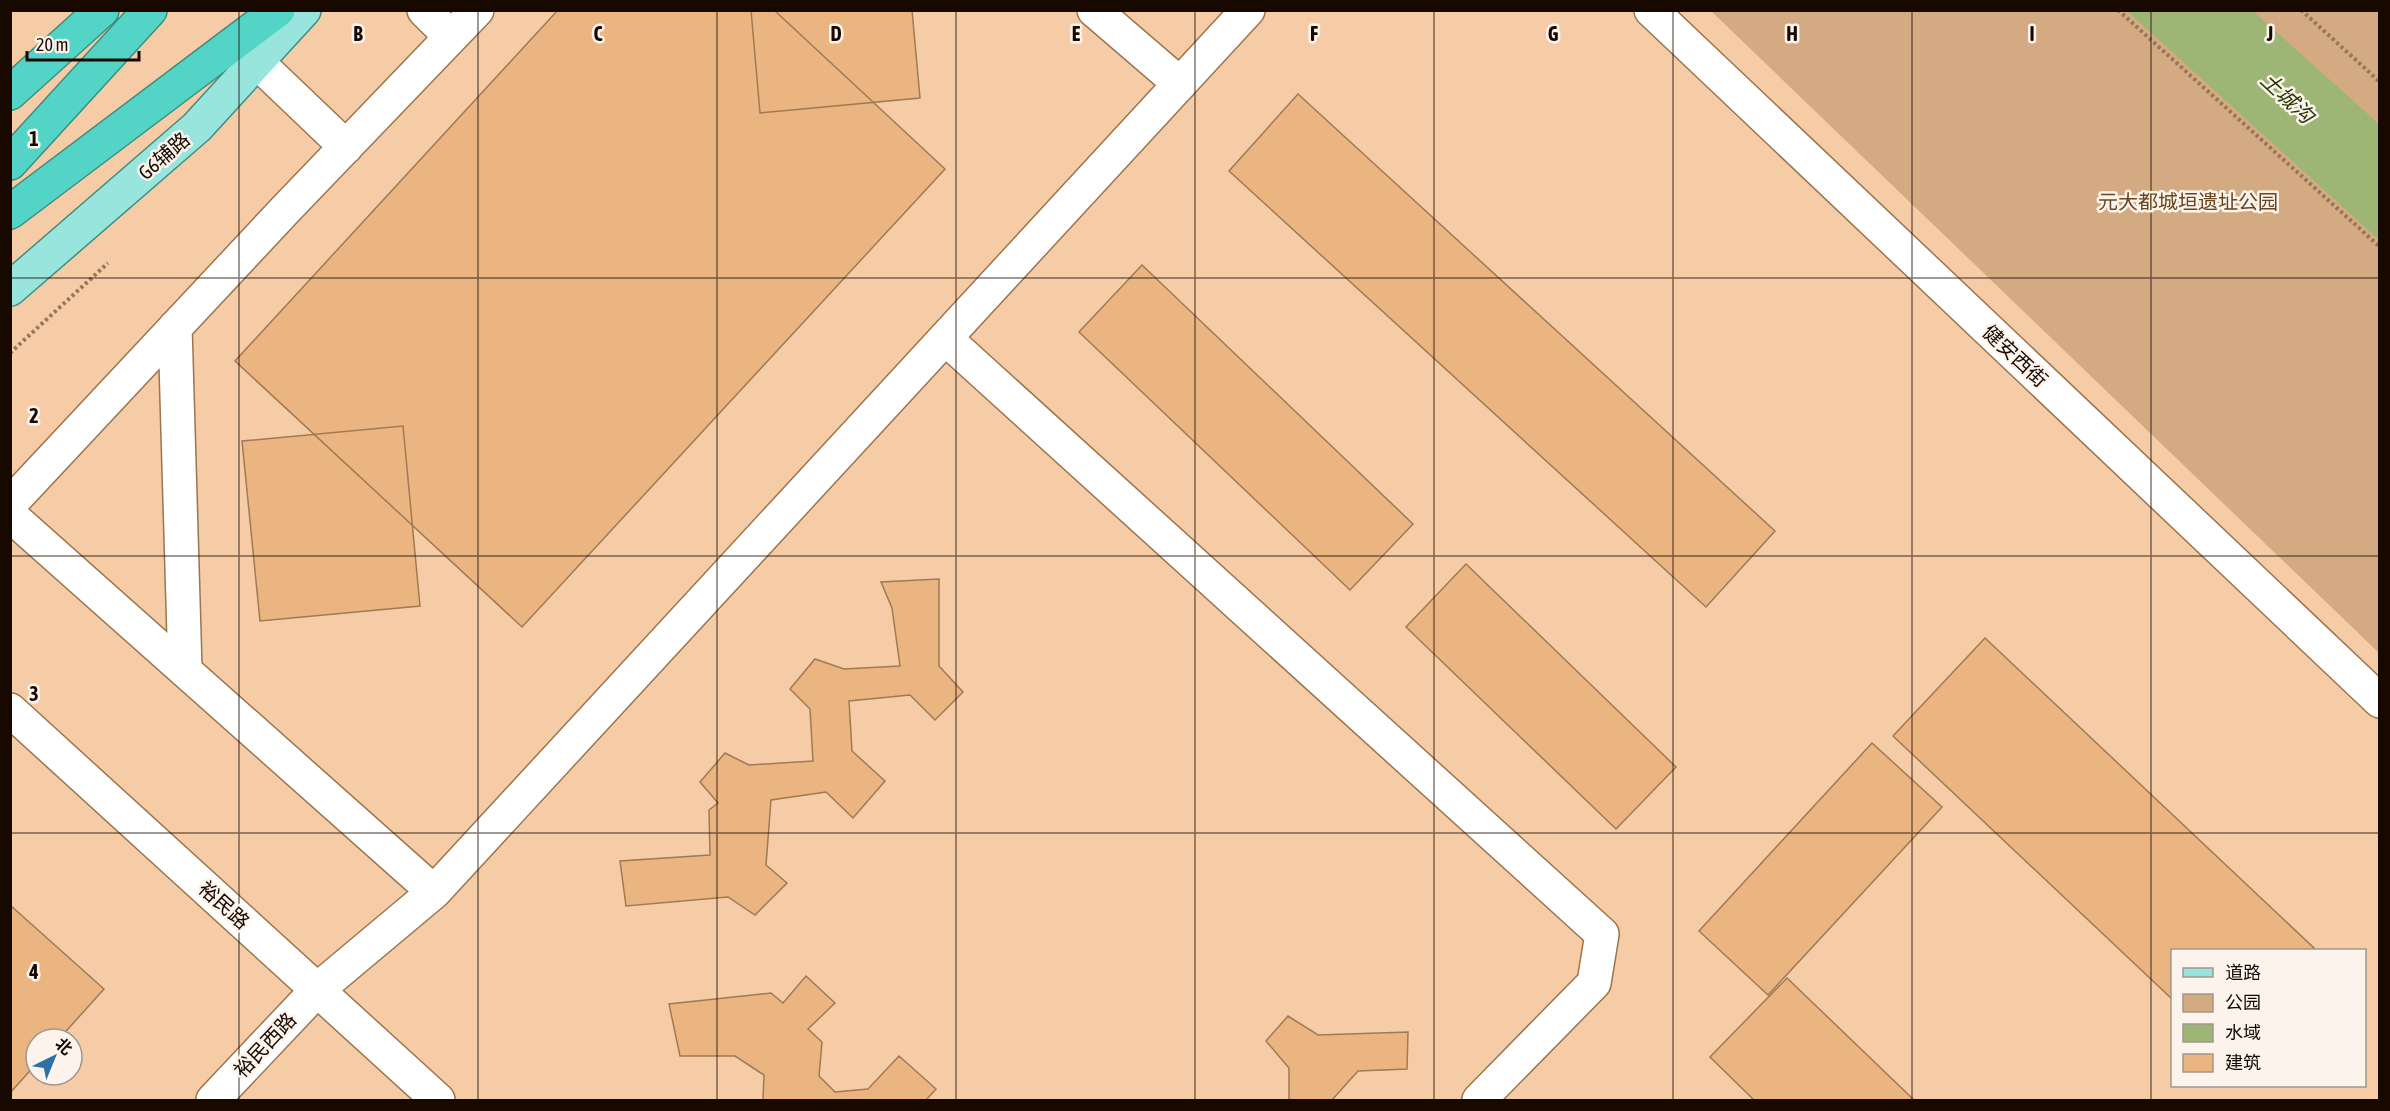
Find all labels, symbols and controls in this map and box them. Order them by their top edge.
text: B [353,22,363,45]
text: C [594,22,603,45]
text: D [830,22,842,45]
text: E [1072,22,1081,45]
text: F [1310,22,1318,45]
text: G [1548,22,1559,45]
text: H [1786,22,1798,45]
text: I [2029,22,2035,45]
text: J [2266,22,2273,45]
scale bar [27,24,140,62]
text: 20 m [36,34,68,55]
water label: 土城沟 [2256,67,2320,129]
text: 1 [29,127,39,150]
street label: G6辅路 [133,127,194,184]
park label: 元大都城垣遗址公园 [2098,190,2278,213]
street label: 健安西街 [1978,320,2052,391]
text: 2 [29,404,39,427]
text: 3 [29,682,39,705]
street label: 裕民路 [194,876,254,933]
legend [2171,949,2366,1087]
text: 4 [28,960,39,983]
text: 道路 [2225,962,2261,983]
text: 公园 [2225,992,2261,1013]
street label: 裕民西路 [229,1008,300,1082]
text: 水域 [2225,1022,2261,1043]
north arrow [24,1027,84,1087]
text: 北 [52,1034,76,1058]
text: 建筑 [2225,1052,2261,1073]

